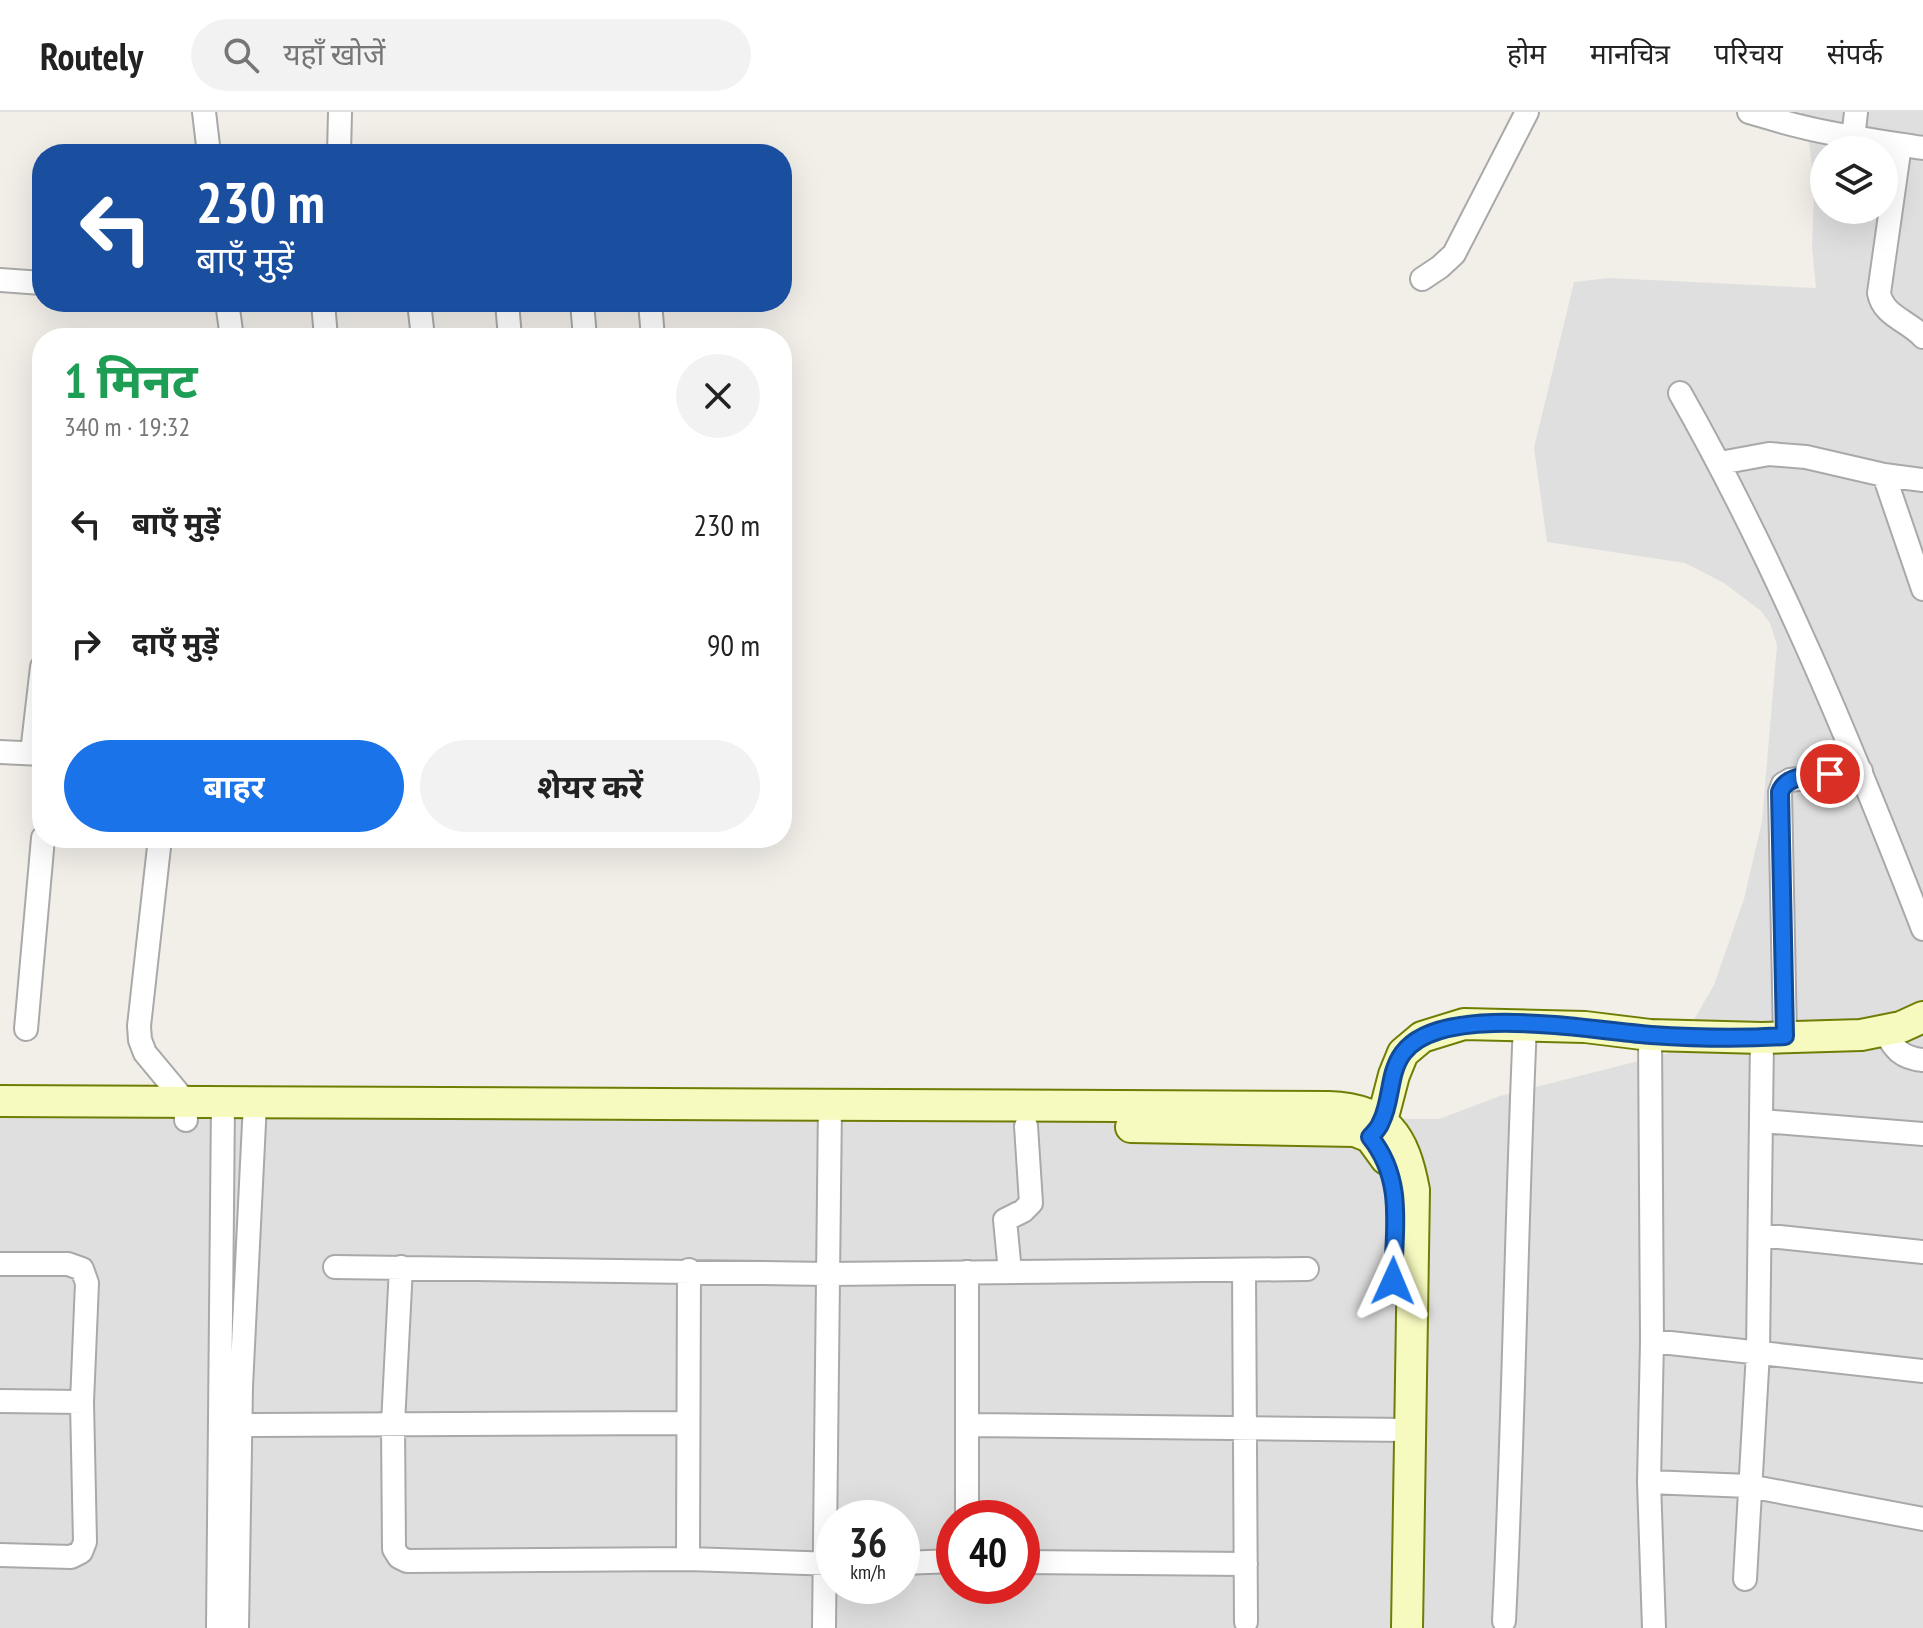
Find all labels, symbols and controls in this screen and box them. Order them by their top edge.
search box [191,19,751,91]
text: Routely [40,31,143,80]
icon: search [219,33,263,77]
text: यहाँ खोजें [283,34,385,73]
text: होम [1507,35,1546,72]
text: मानचित्र [1590,35,1670,72]
text: परिचय [1714,35,1783,72]
text: संपर्क [1827,35,1883,72]
map controls [1810,136,1898,224]
button: layers [1810,136,1898,224]
text: 230 m [196,166,325,238]
icon: left [64,176,168,280]
text: बाएँ मुड़ें [196,236,294,283]
text: 1 मिनट [64,349,198,411]
button: close [676,354,760,438]
text: 340 m · 19:32 [64,410,190,443]
icon: left [64,502,108,546]
text: बाएँ मुड़ें [132,503,220,542]
text: 230 m [694,505,760,544]
icon: right [64,622,108,666]
text: दाएँ मुड़ें [132,623,219,662]
text: 90 m [707,625,760,664]
button: बाहर [64,740,404,832]
button: शेयर करें [420,740,760,832]
pin [1796,740,1864,808]
icon: arrive [1808,752,1852,796]
position arrow [1351,1239,1435,1323]
speed limit sign: 40 [936,1500,1040,1604]
text: 36 [849,1516,887,1568]
text: km/h [850,1559,886,1585]

